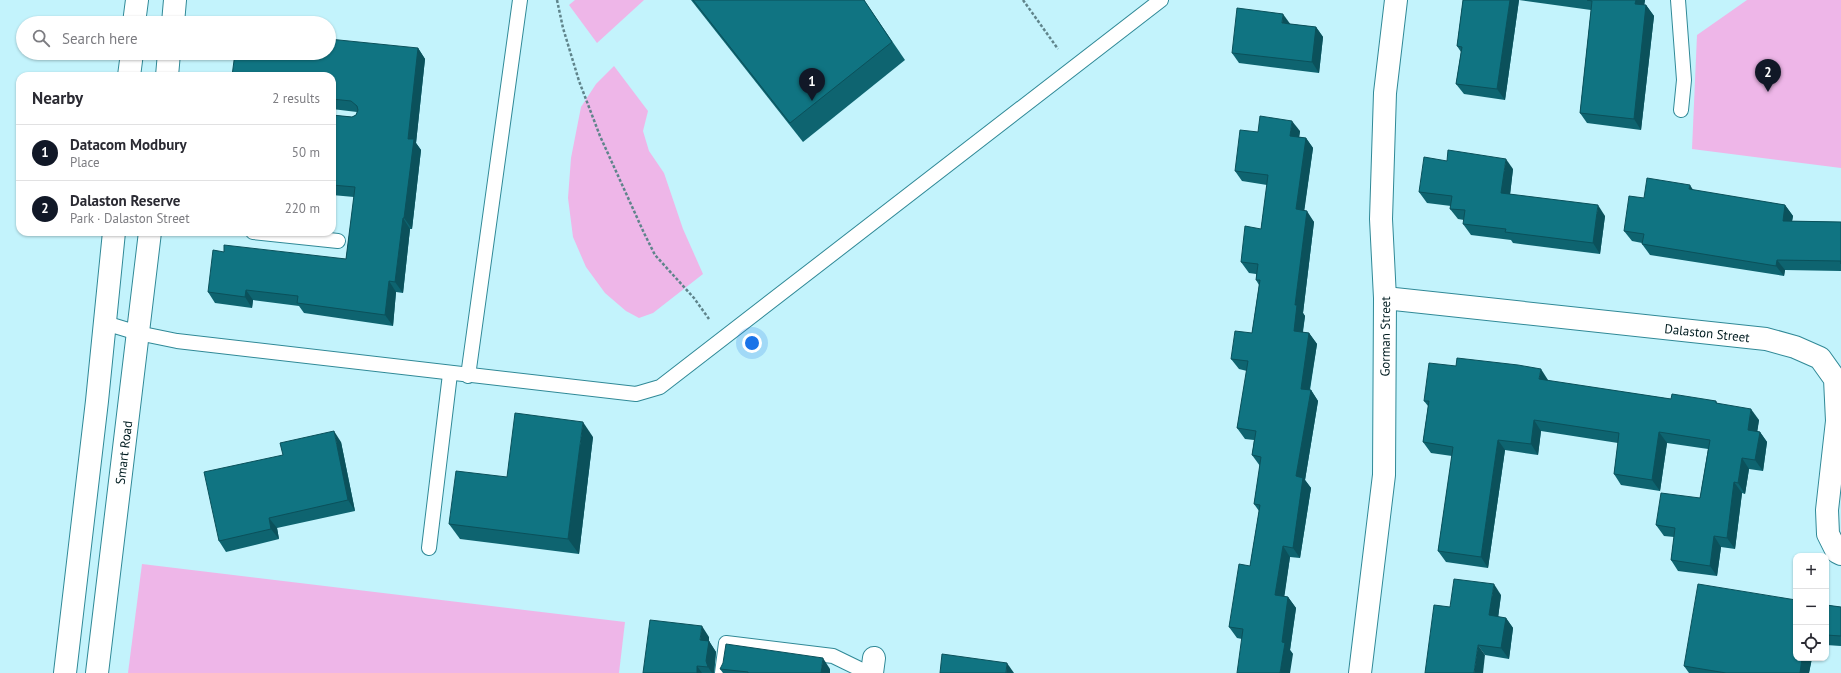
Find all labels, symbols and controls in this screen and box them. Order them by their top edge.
search box [16,16,336,60]
icon: search [30,27,52,49]
text: Search here [62,29,138,48]
pin: 2 [1755,59,1781,92]
pin: 1 [799,68,825,101]
text: Nearby [32,87,83,109]
text: 2 results [272,90,320,107]
text: Datacom Modbury [70,135,187,154]
text: 1 [41,144,49,161]
text: 50 m [292,144,320,161]
text: Place [70,154,100,171]
text: Dalaston Reserve [70,191,180,210]
text: 2 [41,200,49,217]
text: 220 m [285,200,320,217]
text: Park · Dalaston Street [70,210,190,227]
street label: Gorman Street [1376,296,1394,377]
street label: Dalaston Street [1664,320,1751,346]
your location [742,333,762,353]
street label: Smart Road [111,420,136,485]
map controls [1793,553,1829,661]
button: + [1793,553,1829,589]
button: − [1793,589,1829,625]
button: locate [1793,625,1829,661]

